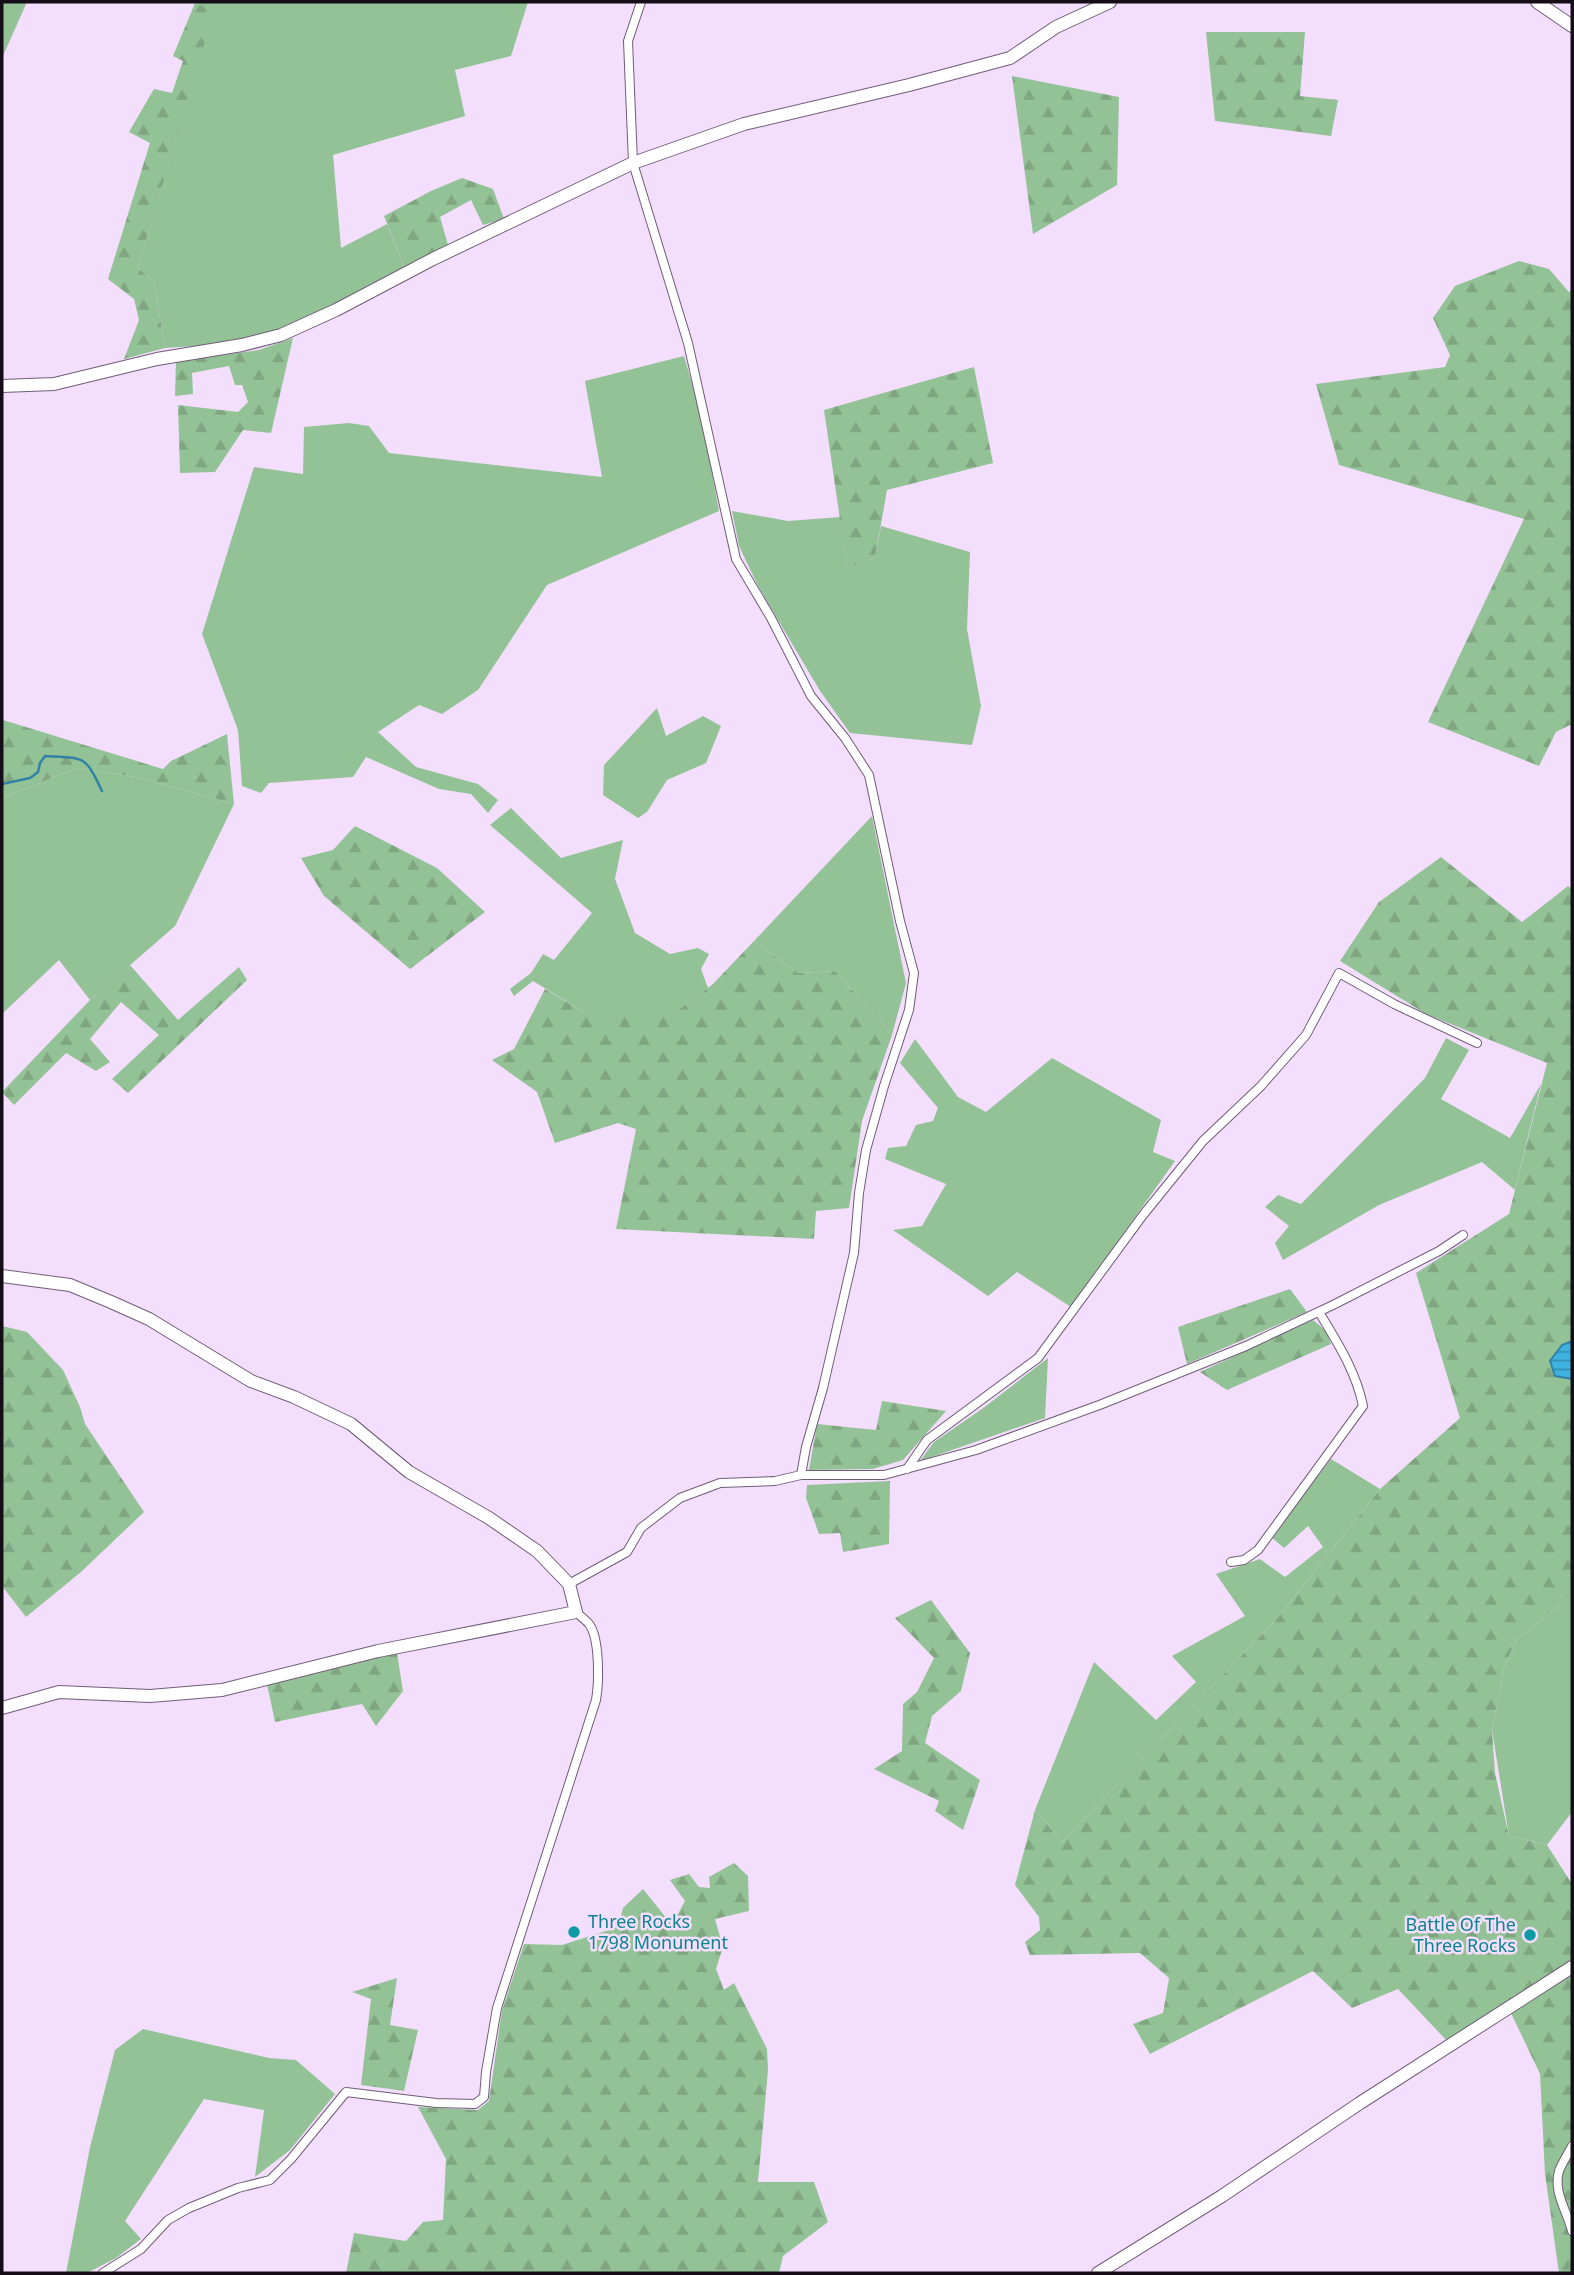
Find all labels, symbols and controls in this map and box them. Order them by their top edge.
place label: Three Rocks 1798 Monument [588,1909,728,1954]
place label: Battle Of The Three Rocks [1406,1912,1516,1957]
marker: Three Rocks 1798 Monument [566,1924,582,1940]
marker: Battle Of The Three Rocks [1522,1927,1538,1943]

